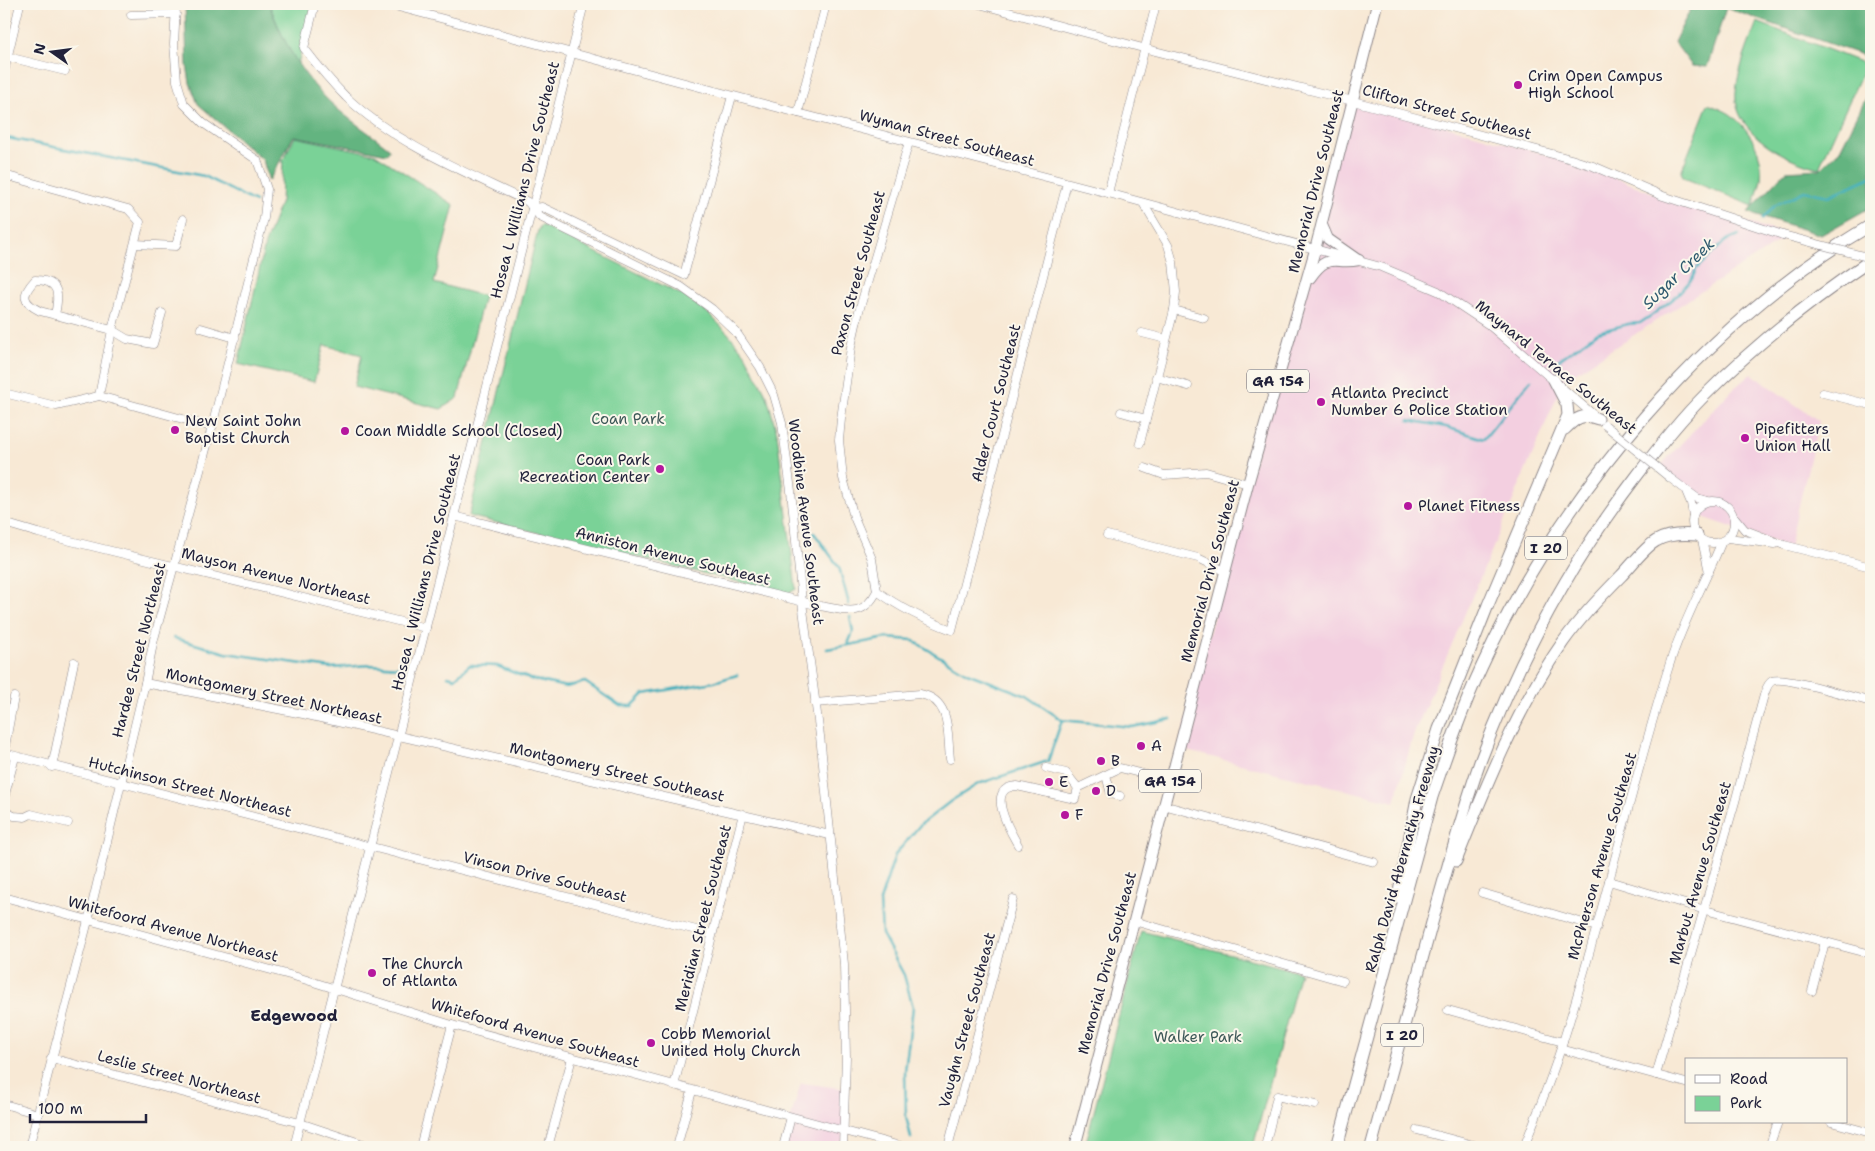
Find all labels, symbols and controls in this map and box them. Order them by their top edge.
north arrow [28,28,78,78]
text: N [29,41,49,56]
street label: Hosea L Williams Drive Southeast [486,59,564,301]
place label: Crim Open Campus High School [1528,66,1663,103]
marker: Crim Open Campus High School [1512,79,1524,91]
street label: Clifton Street Southeast [1360,80,1534,144]
street label: Memorial Drive Southeast [1283,87,1349,275]
street label: Wyman Street Southeast [857,105,1037,171]
street label: Paxon Street Southeast [826,188,890,358]
water label: Sugar Creek [1637,233,1719,314]
street label: Maynard Terrace Southeast [1471,296,1641,438]
street label: Alder Court Southeast [967,322,1025,484]
road number: GA 154 [1247,370,1309,392]
place label: Atlanta Precinct Number 6 Police Station [1331,383,1507,420]
marker: Atlanta Precinct Number 6 Police Station [1315,396,1327,408]
park label: Coan Park [591,409,665,429]
place label: New Saint John Baptist Church [185,411,301,448]
street label: Woodbine Avenue Southeast [783,418,829,626]
place label: Pipefitters Union Hall [1755,419,1831,456]
place label: Coan Middle School (Closed) [355,421,562,441]
marker: New Saint John Baptist Church [169,424,181,436]
marker: Coan Middle School (Closed) [339,425,351,437]
marker: Pipefitters Union Hall [1739,432,1751,444]
place label: Coan Park Recreation Center [519,450,650,487]
street label: Hosea L Williams Drive Southeast [387,451,465,693]
marker: Coan Park Recreation Center [654,463,666,475]
street label: Memorial Drive Southeast [1176,477,1244,665]
place label: Planet Fitness [1418,496,1520,516]
marker: Planet Fitness [1402,500,1414,512]
street label: Anniston Avenue Southeast [573,522,773,590]
road number: I 20 [1525,536,1567,560]
street label: Mayson Avenue Northeast [179,543,373,609]
street label: Hardee Street Northeast [107,560,171,740]
street label: Montgomery Street Northeast [164,663,384,729]
place label: A [1151,736,1162,756]
street label: Montgomery Street Southeast [508,738,726,806]
marker: A [1135,740,1147,752]
street label: Ralph David Abernathy Freeway [1360,743,1444,975]
street label: McPherson Avenue Southeast [1563,750,1641,962]
place label: B [1111,751,1120,771]
street label: Hutchinson Street Northeast [86,752,294,822]
marker: B [1095,755,1107,767]
road number: GA 154 [1139,769,1201,792]
place label: E [1059,772,1068,792]
marker: E [1043,776,1055,788]
street label: Marbut Avenue Southeast [1664,779,1736,967]
place label: D [1106,781,1116,801]
marker: D [1090,785,1102,797]
place label: F [1075,805,1084,825]
marker: F [1059,809,1071,821]
street label: Meridian Street Southeast [670,822,736,1014]
street label: Vinson Drive Southeast [461,847,629,907]
street label: Memorial Drive Southeast [1073,869,1141,1057]
street label: Whitefoord Avenue Northeast [65,891,281,967]
street label: Vaughn Street Southeast [934,930,1000,1110]
place label: The Church of Atlanta [382,954,463,991]
marker: The Church of Atlanta [366,967,378,979]
street label: Whitefoord Avenue Southeast [428,994,642,1072]
district label: Edgewood [250,1005,338,1026]
place label: Cobb Memorial United Holy Church [661,1024,801,1061]
road number: I 20 [1381,1024,1423,1046]
park label: Walker Park [1154,1027,1242,1047]
marker: Cobb Memorial United Holy Church [645,1037,657,1049]
street label: Leslie Street Northeast [95,1046,263,1108]
legend [1685,1058,1848,1124]
text: Road [1730,1069,1768,1089]
scale bar [30,1091,146,1123]
text: Park [1730,1093,1762,1113]
text: 100 m [38,1099,83,1119]

